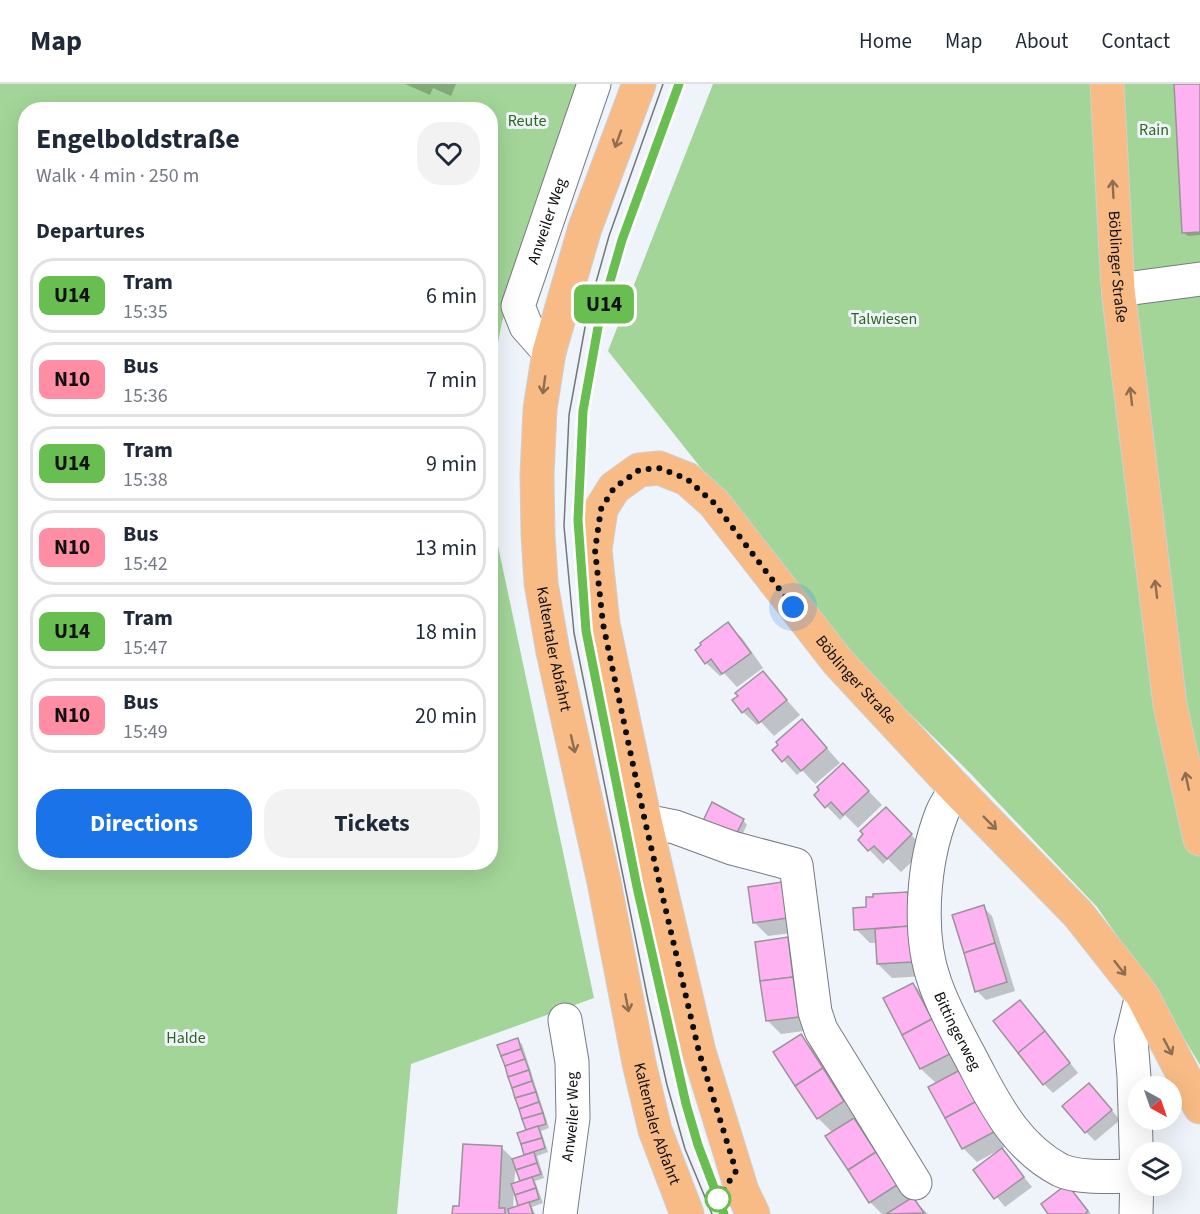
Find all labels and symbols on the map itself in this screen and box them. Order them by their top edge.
park label: Reute [508,110,546,132]
park label: Rain [1139,119,1169,141]
one-way arrow [612,129,623,148]
street label: Anweiler Weg [522,175,572,267]
one-way arrow [1107,180,1118,200]
street label: Böblinger Straße [1103,210,1133,324]
line badge: U14 [570,284,638,324]
park label: Talwiesen [851,308,917,330]
one-way arrow [538,375,549,395]
one-way arrow [1125,386,1136,406]
one-way arrow [1150,580,1161,600]
street label: Kaltentaler Abfahrt [531,585,577,714]
your location [778,592,808,622]
street label: Böblinger Straße [810,631,901,729]
one-way arrow [568,733,579,753]
one-way arrow [1181,772,1192,792]
one-way arrow [982,816,997,831]
one-way arrow [1114,960,1127,976]
street label: Bittingerweg [928,988,986,1074]
one-way arrow [621,993,633,1012]
park label: Halde [166,1027,206,1049]
one-way arrow [1162,1038,1174,1055]
street label: Kaltentaler Abfahrt [628,1060,686,1189]
street label: Anweiler Weg [556,1072,584,1163]
north arrow [1128,1076,1182,1130]
unlabelled marker [705,1186,731,1212]

